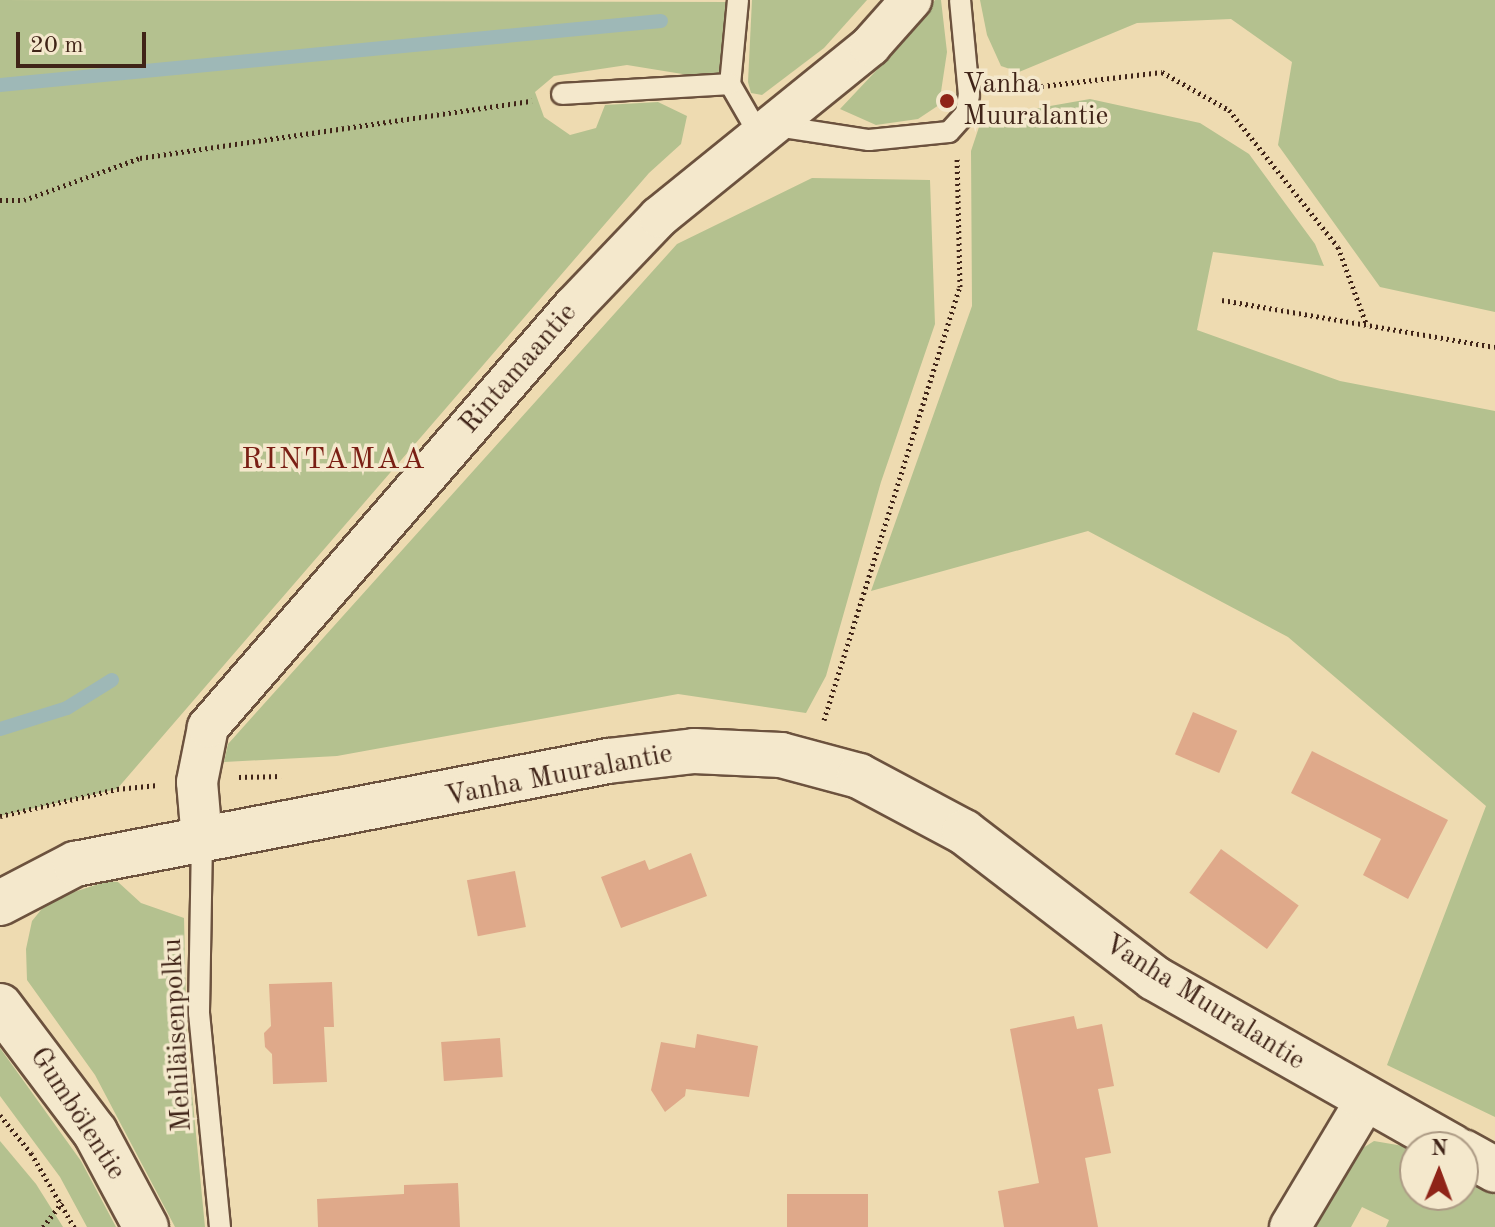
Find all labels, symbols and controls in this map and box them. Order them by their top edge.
scale bar [20,16,150,66]
text: 20 m [30,34,84,58]
place label: Vanha Muuralantie [963,68,1108,134]
marker: Vanha Muuralantie [938,92,956,110]
street label: Rintamaantie [453,297,585,441]
district label: RINTAMAA [241,442,427,478]
street label: Vanha Muuralantie [443,738,675,814]
street label: Vanha Muuralantie [1097,928,1311,1078]
street label: Mehiläisenpolku [156,937,200,1133]
street label: Gumbölentie [22,1041,132,1187]
north arrow [1399,1131,1479,1211]
text: N [1431,1138,1448,1160]

